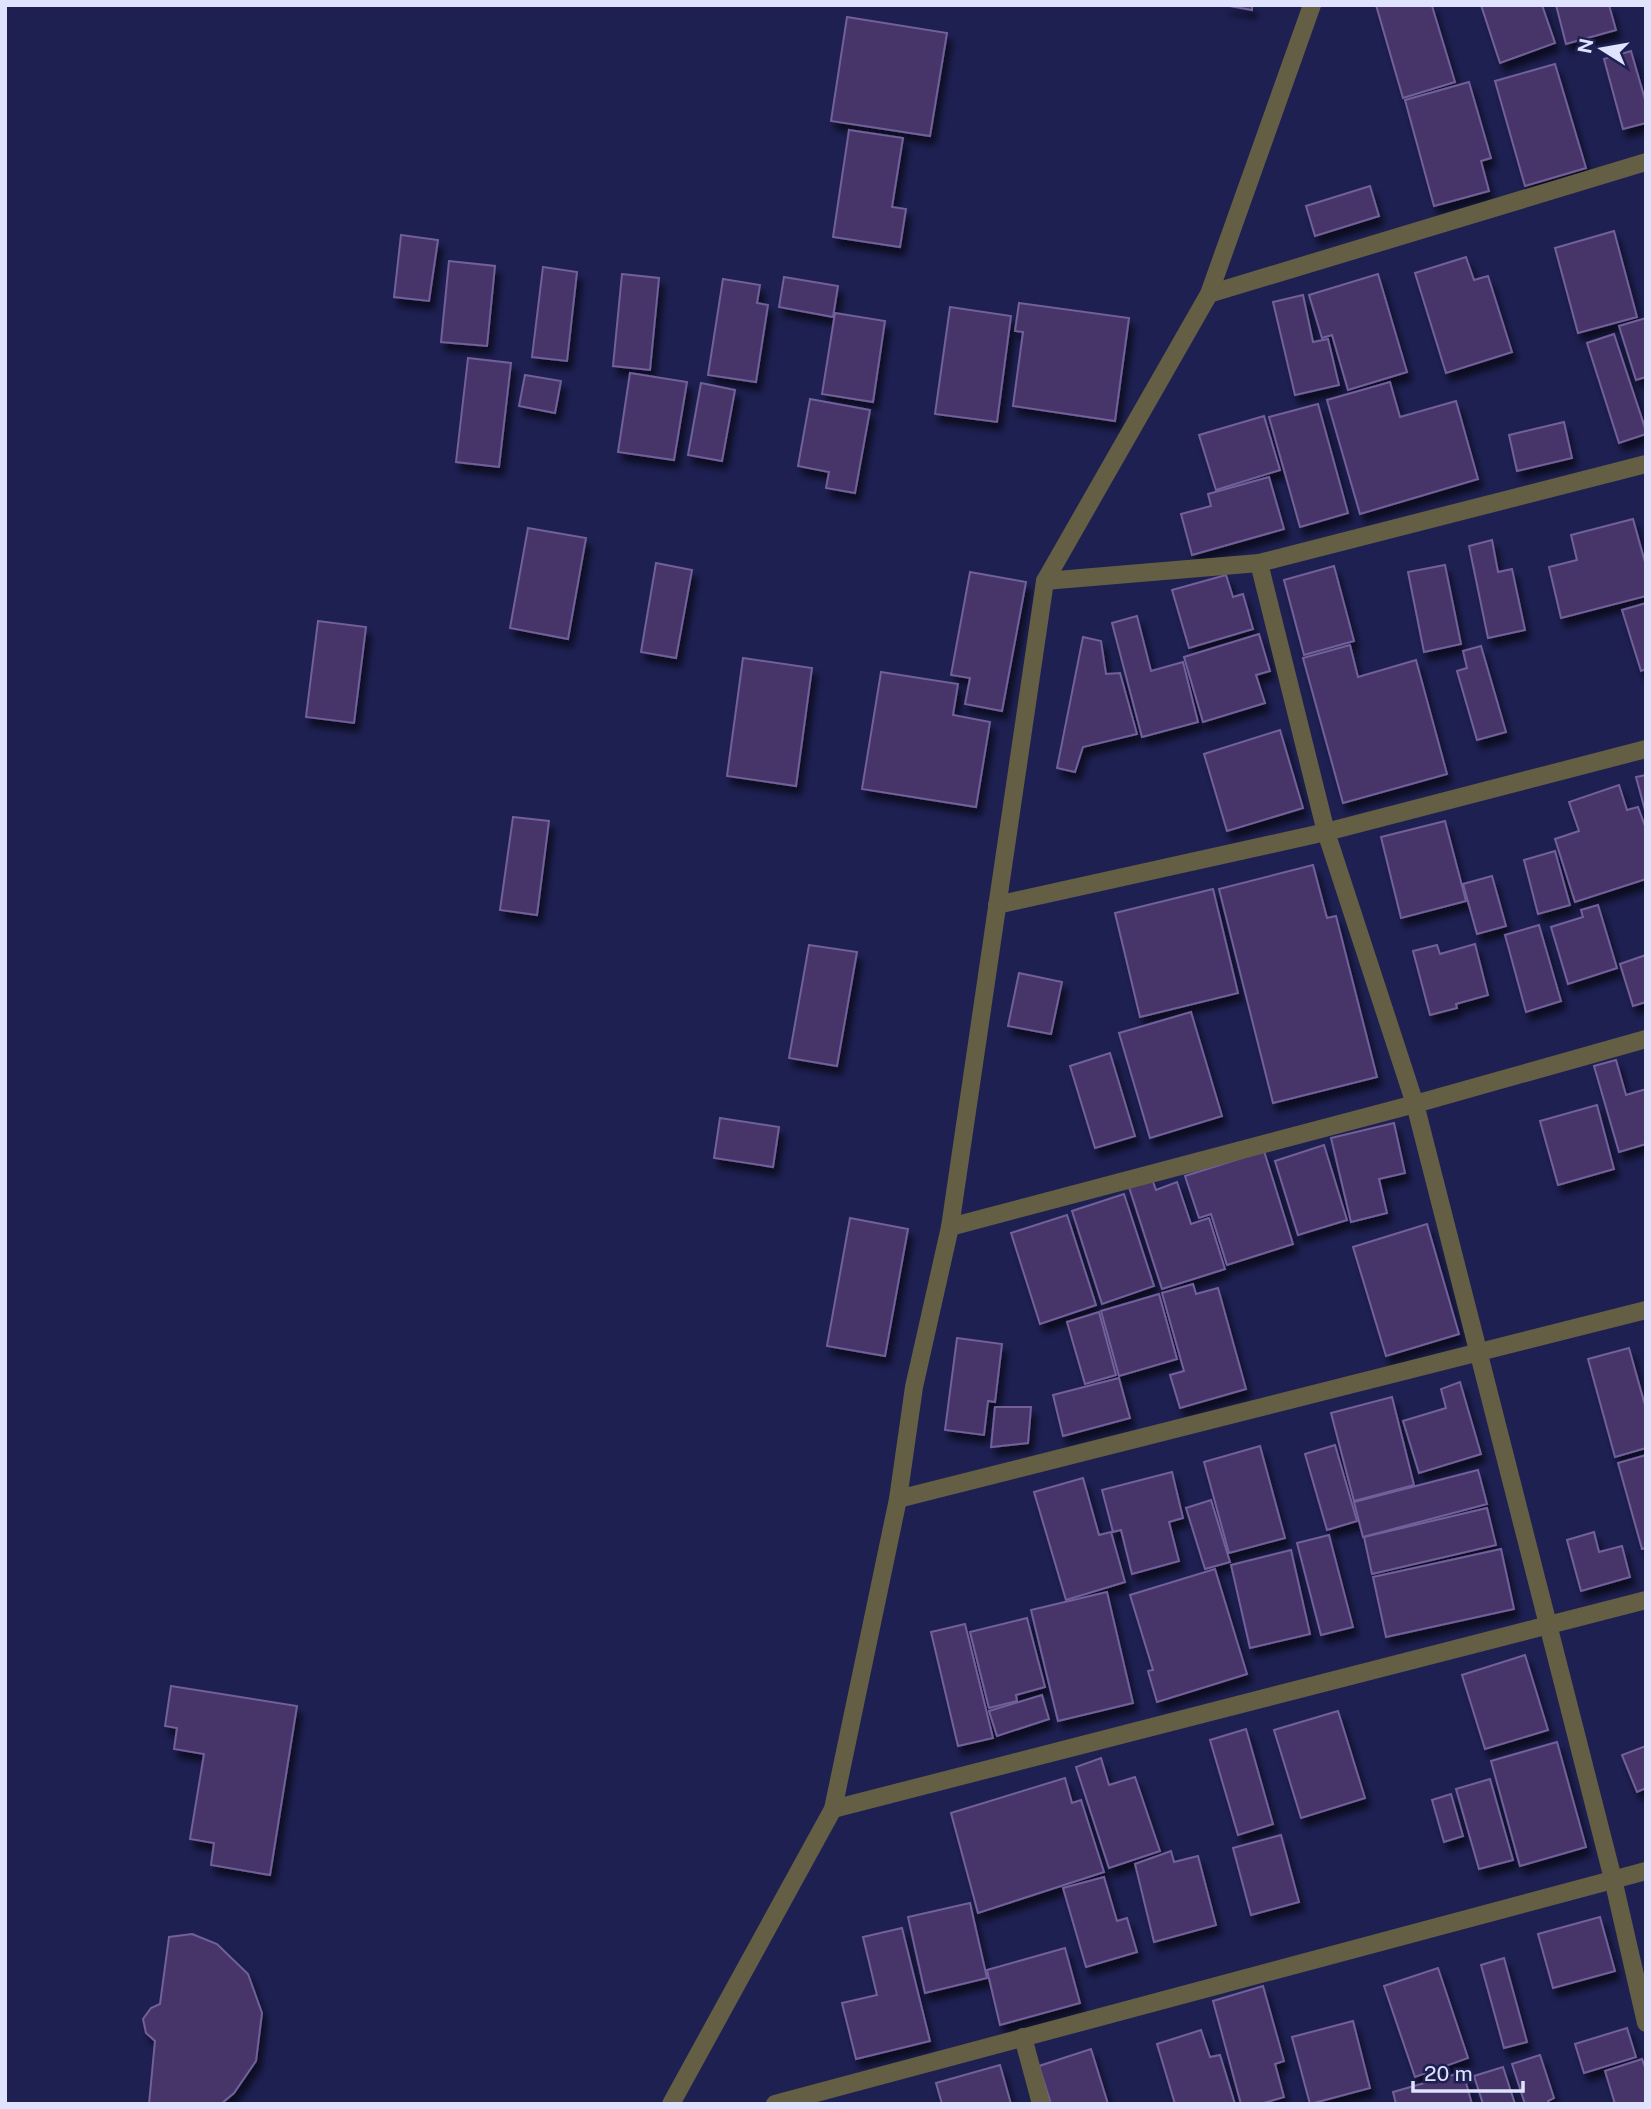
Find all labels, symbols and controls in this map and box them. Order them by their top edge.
north arrow [1567,14,1637,84]
text: N [1573,36,1598,55]
scale bar [1413,2050,1523,2094]
text: 20 m [1424,2061,1473,2086]

